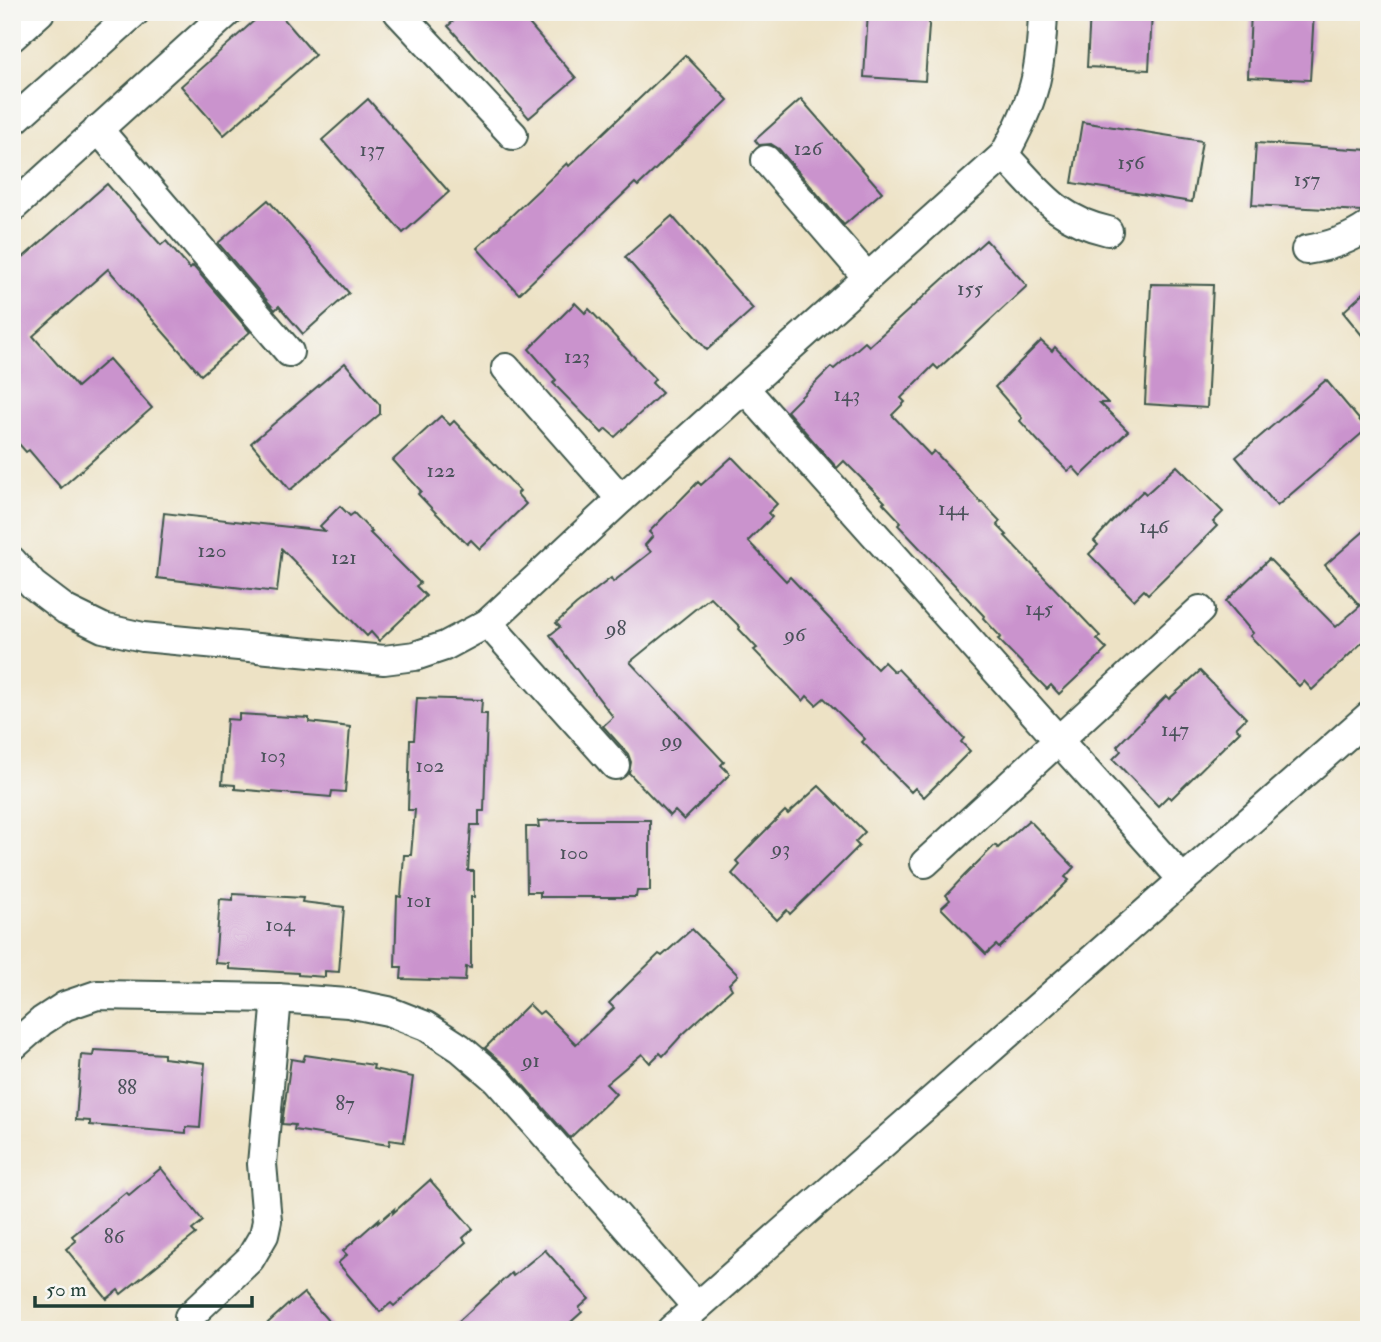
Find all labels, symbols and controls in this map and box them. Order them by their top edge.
house number: 126 [794,135,824,162]
house number: 137 [359,136,385,163]
house number: 156 [1117,149,1146,176]
house number: 157 [1294,166,1321,193]
house number: 155 [957,275,984,302]
house number: 123 [564,343,590,370]
house number: 143 [834,381,860,408]
house number: 122 [427,457,455,484]
house number: 144 [938,495,970,522]
house number: 146 [1139,513,1170,540]
house number: 120 [198,537,226,564]
house number: 121 [331,544,357,571]
house number: 145 [1025,595,1054,622]
house number: 98 [604,615,626,642]
house number: 96 [782,621,807,648]
house number: 147 [1161,716,1189,743]
house number: 99 [659,727,683,754]
house number: 103 [260,742,286,769]
house number: 102 [416,752,444,779]
house number: 93 [770,835,790,862]
house number: 100 [560,839,588,866]
house number: 101 [406,887,432,914]
house number: 104 [265,911,296,938]
house number: 91 [520,1047,540,1074]
house number: 88 [117,1074,137,1101]
house number: 87 [335,1090,355,1117]
house number: 86 [104,1223,126,1250]
scale bar [35,1265,252,1309]
text: 50 m [46,1276,87,1303]

